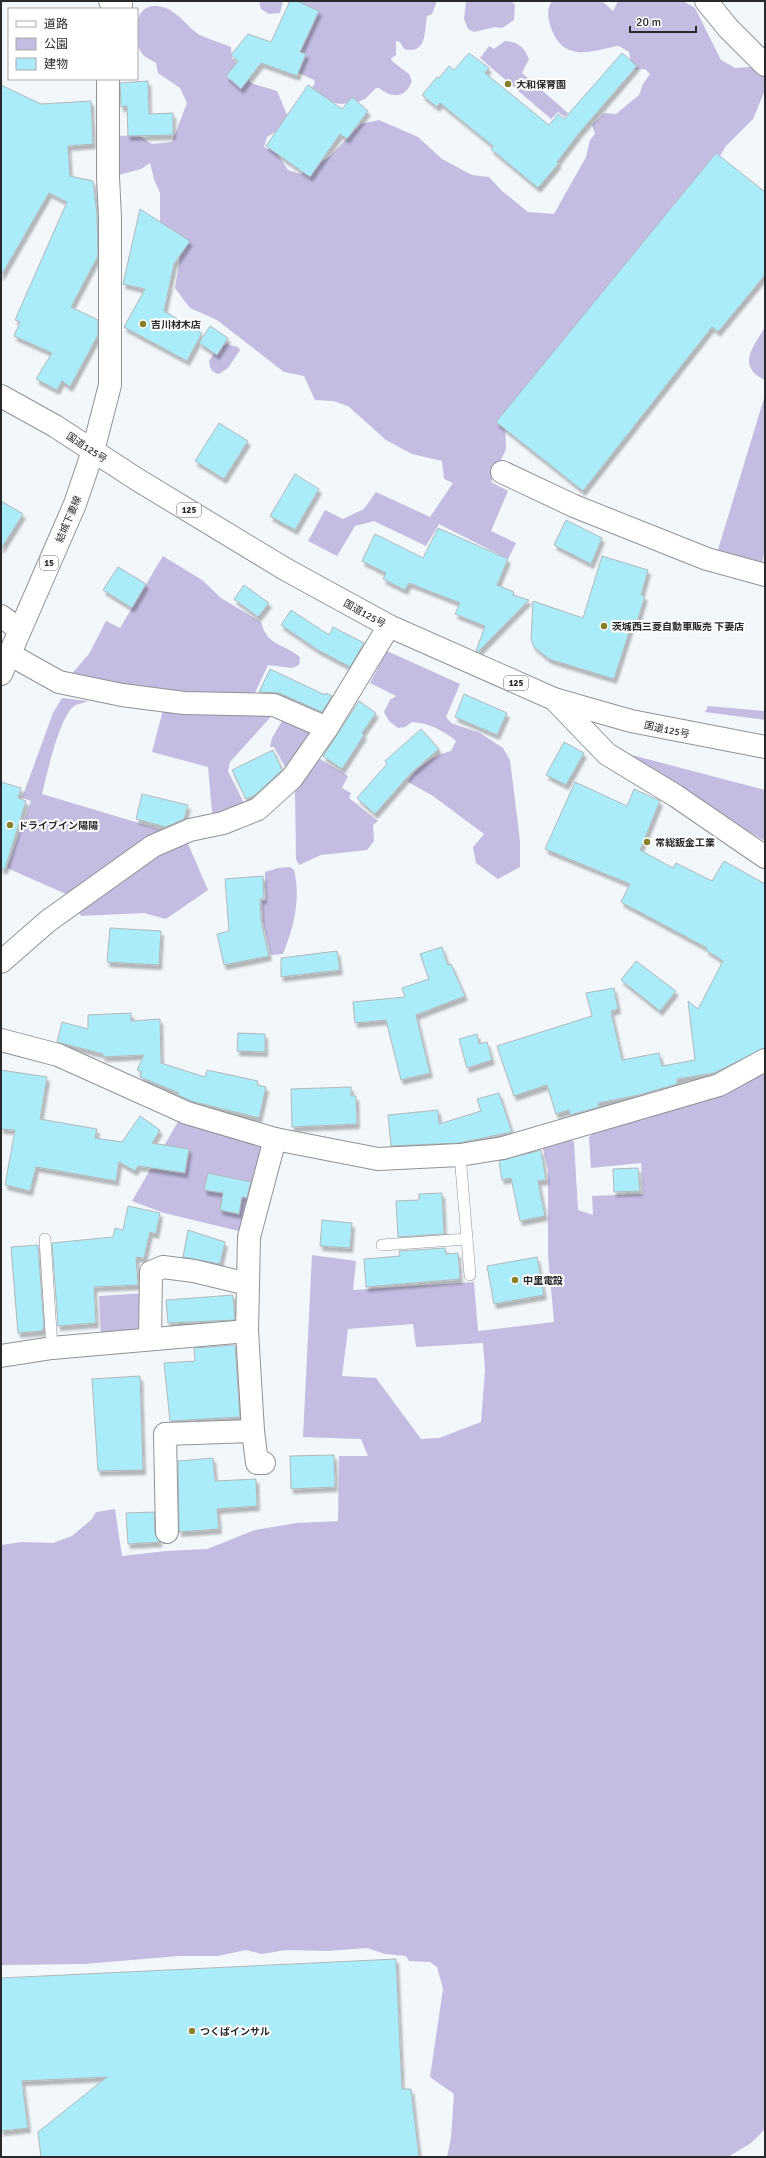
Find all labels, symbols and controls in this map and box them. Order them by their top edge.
legend [8,8,138,80]
scale bar [630,8,696,34]
text: 20 m [636,15,661,30]
text: 道路 [44,17,68,32]
text: 公園 [44,37,68,52]
text: 建物 [44,57,68,72]
marker: 大和保育園 [503,79,513,89]
place label: 大和保育園 [516,79,566,91]
marker: 吉川材木店 [138,319,148,329]
place label: 吉川材木店 [151,319,201,331]
street label: 国道125号 [64,430,109,465]
street label: 結城下妻線 [54,494,84,545]
road number: 125 [177,503,201,517]
road number: 15 [40,556,58,570]
street label: 国道125号 [341,597,388,630]
marker: 茨城西三菱自動車販売 下妻店 [599,621,609,631]
place label: 茨城西三菱自動車販売 下妻店 [612,621,744,633]
road number: 125 [504,676,528,690]
street label: 国道125号 [643,719,691,741]
marker: ドライブイン陽陽 [5,820,15,830]
place label: ドライブイン陽陽 [18,820,98,832]
marker: 常総鈑金工業 [642,837,652,847]
place label: 常総鈑金工業 [655,837,715,849]
marker: 中里電設 [510,1275,520,1285]
place label: 中里電設 [523,1275,563,1287]
marker: つくばインサル [187,2026,197,2036]
place label: つくばインサル [200,2026,270,2038]

